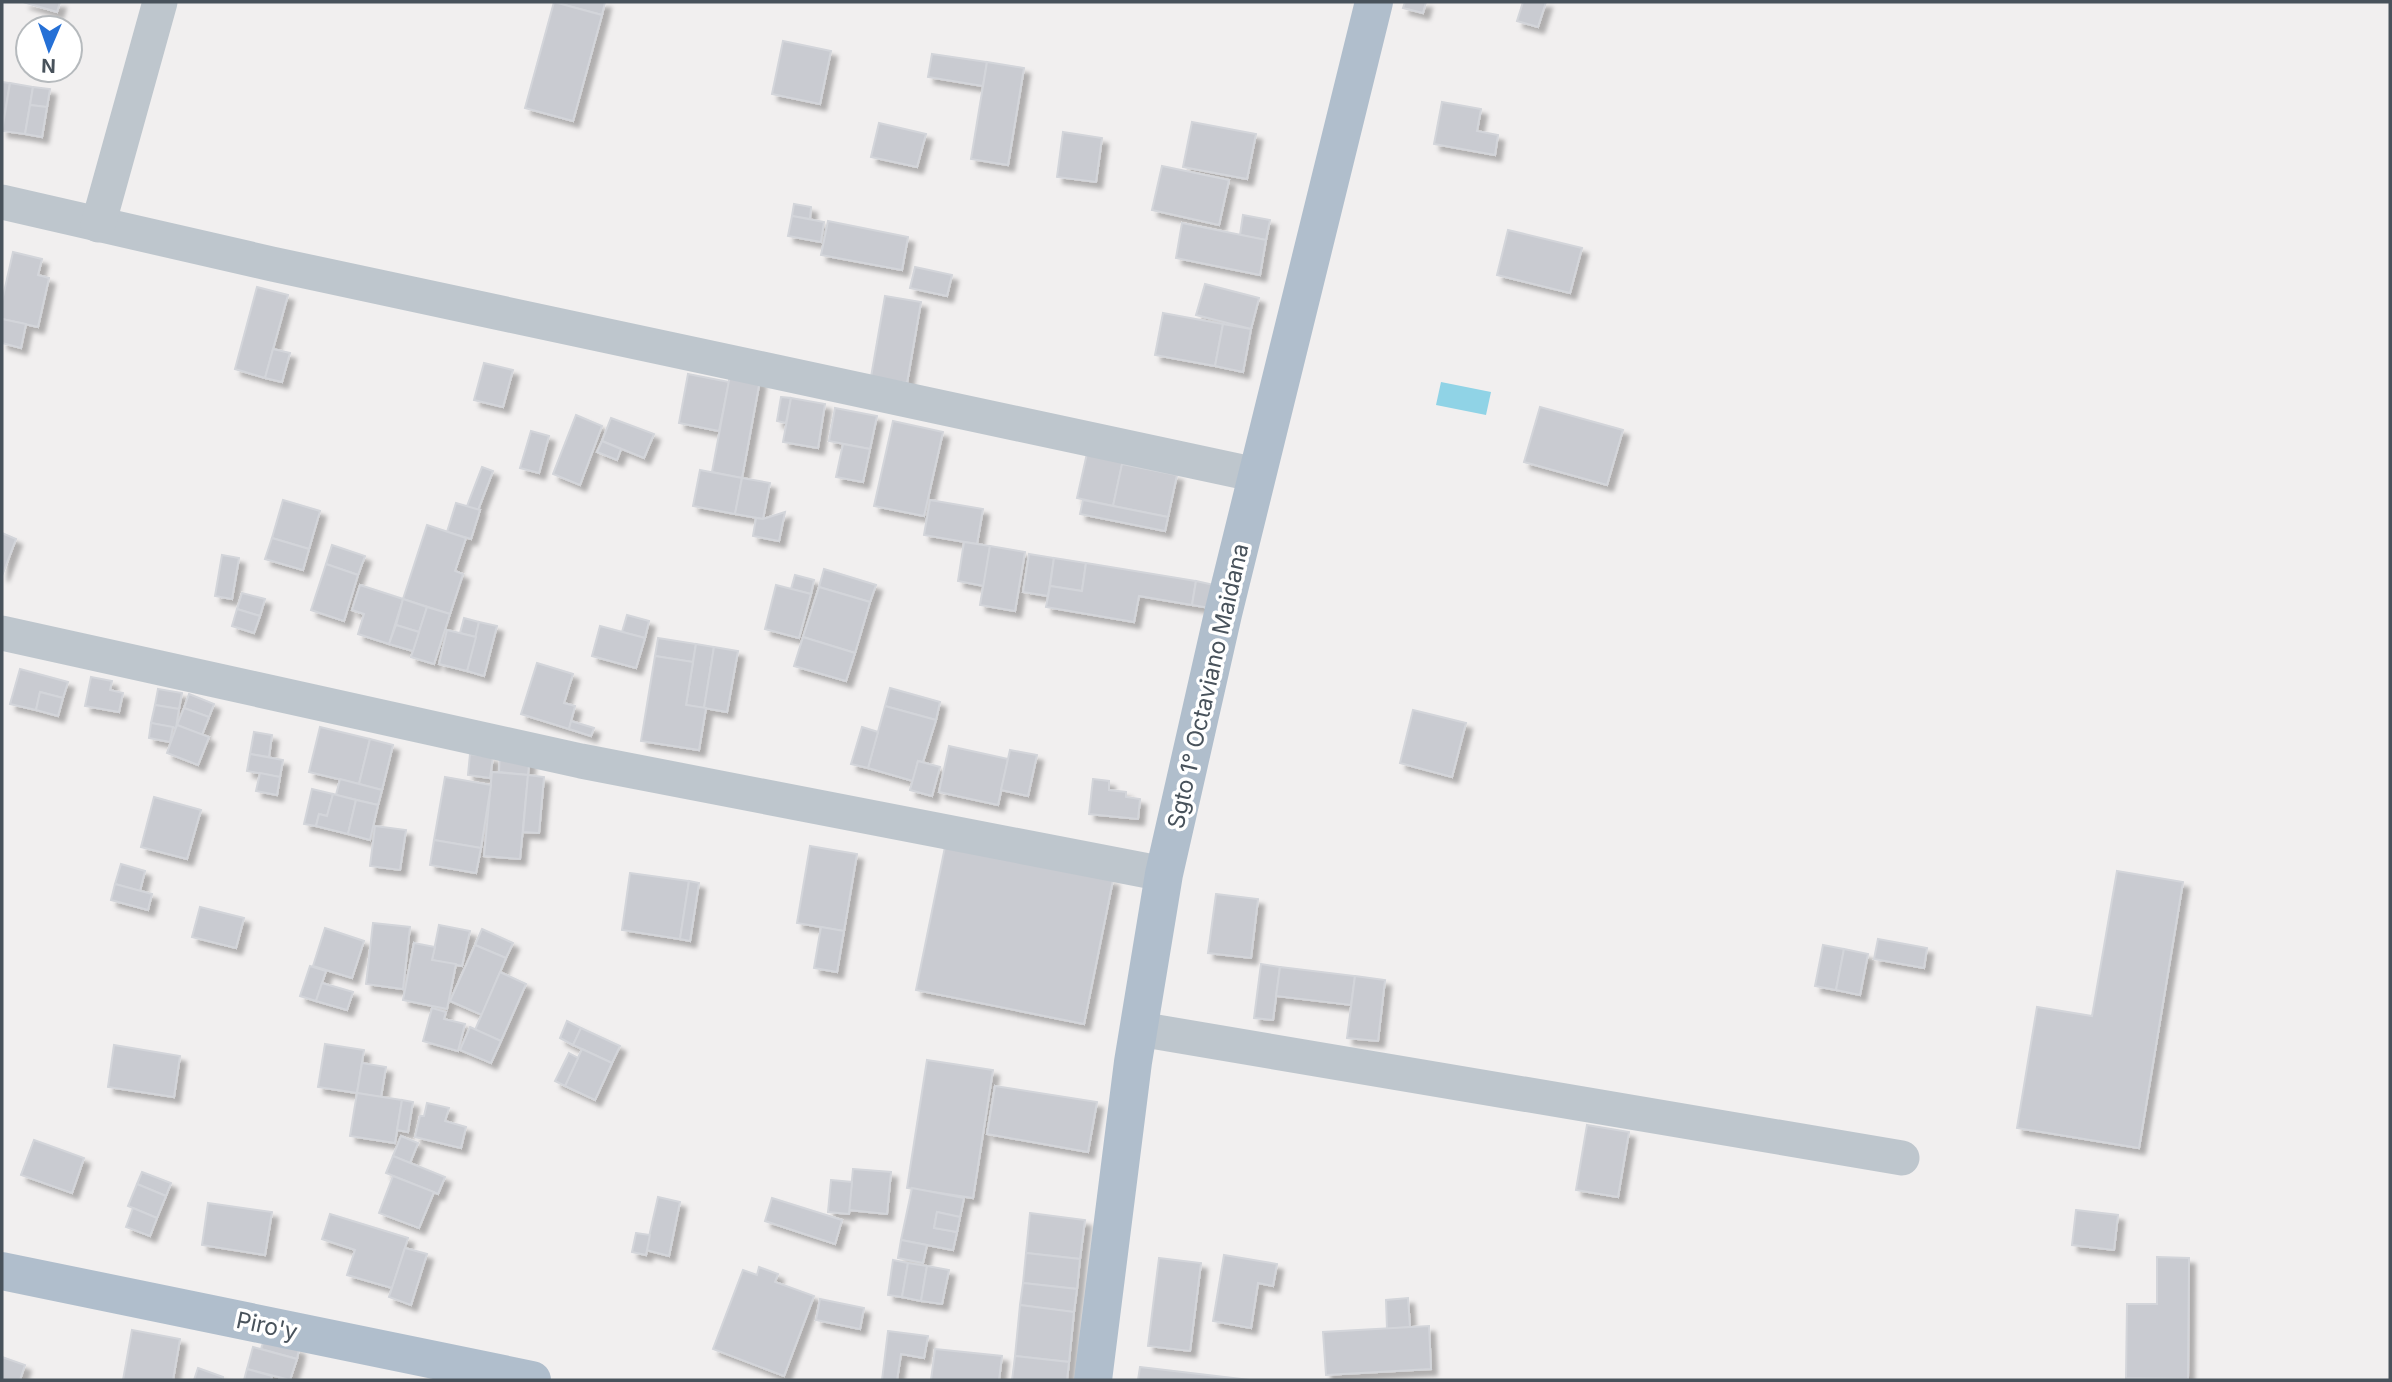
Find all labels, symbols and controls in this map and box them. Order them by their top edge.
north arrow [14,14,84,84]
text: N [41,54,56,77]
street label: Sgto 1° Octaviano Maidana [1162,541,1254,831]
street label: Piro'y [234,1306,300,1346]

